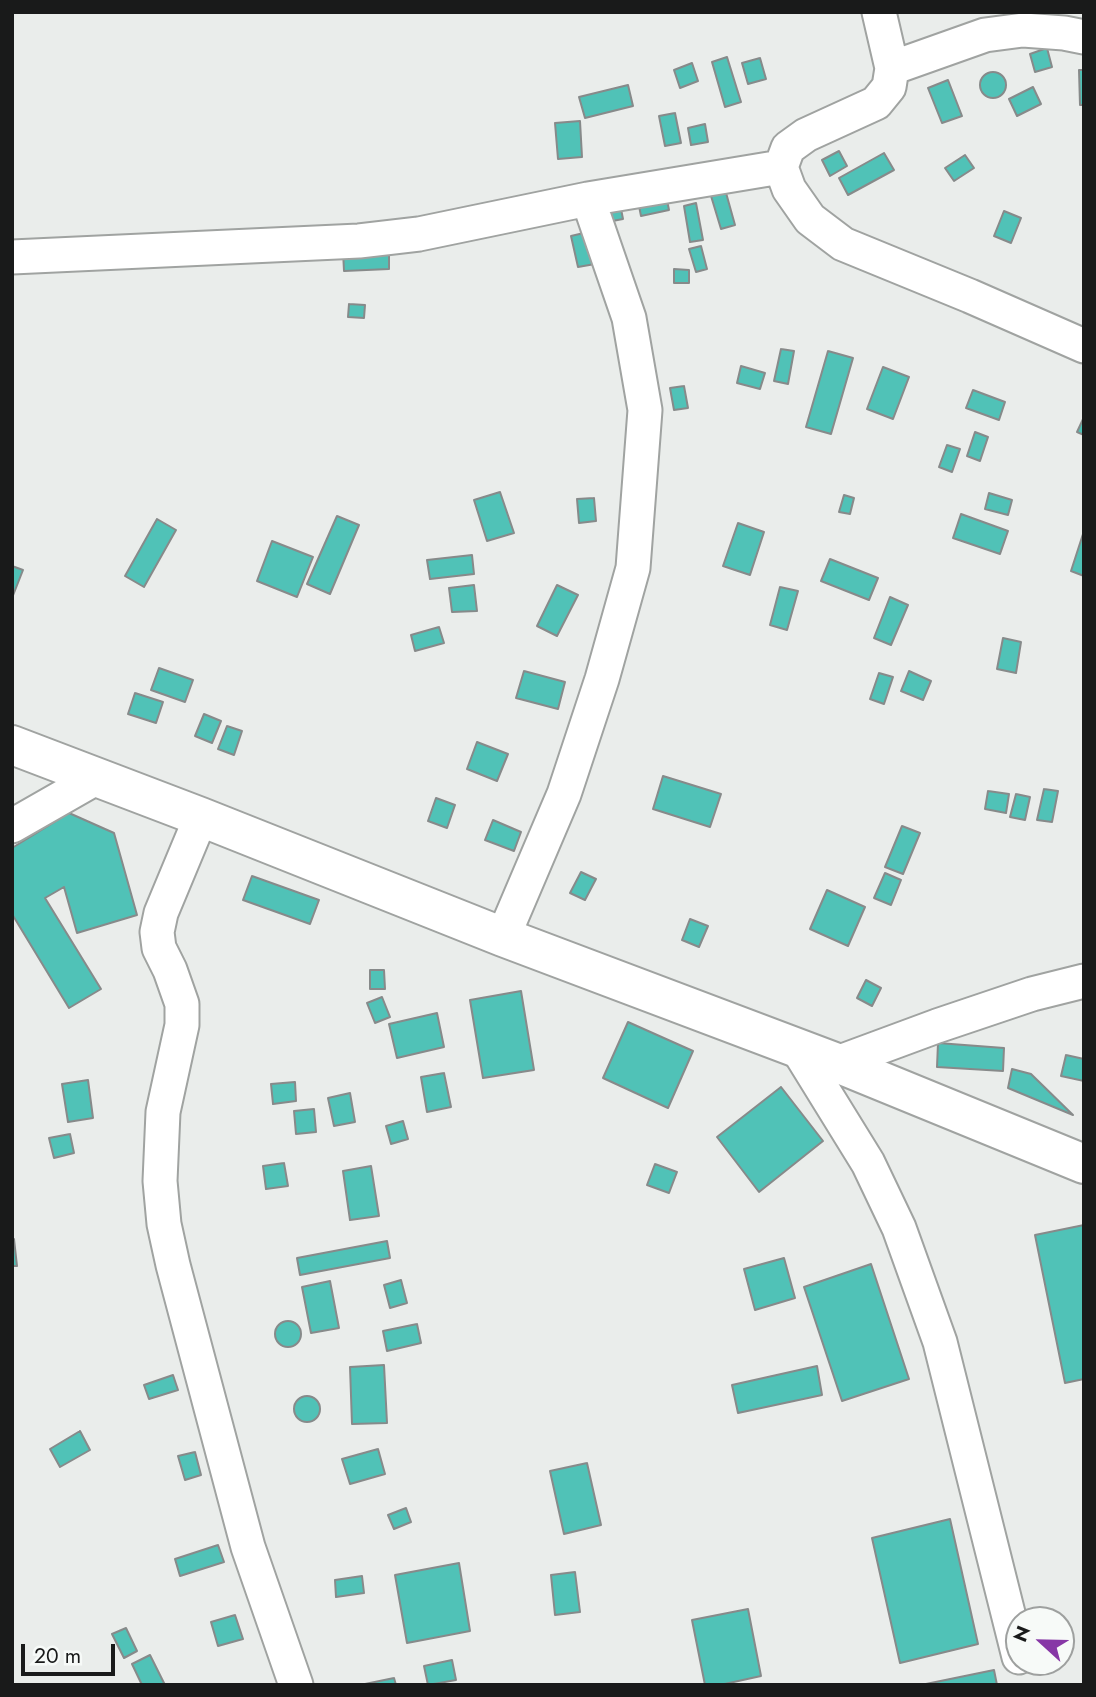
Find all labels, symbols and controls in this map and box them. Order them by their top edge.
north arrow [1005,1606,1075,1676]
text: N [1007,1622,1037,1646]
scale bar [24,1630,119,1674]
text: 20 m [34,1641,81,1671]

